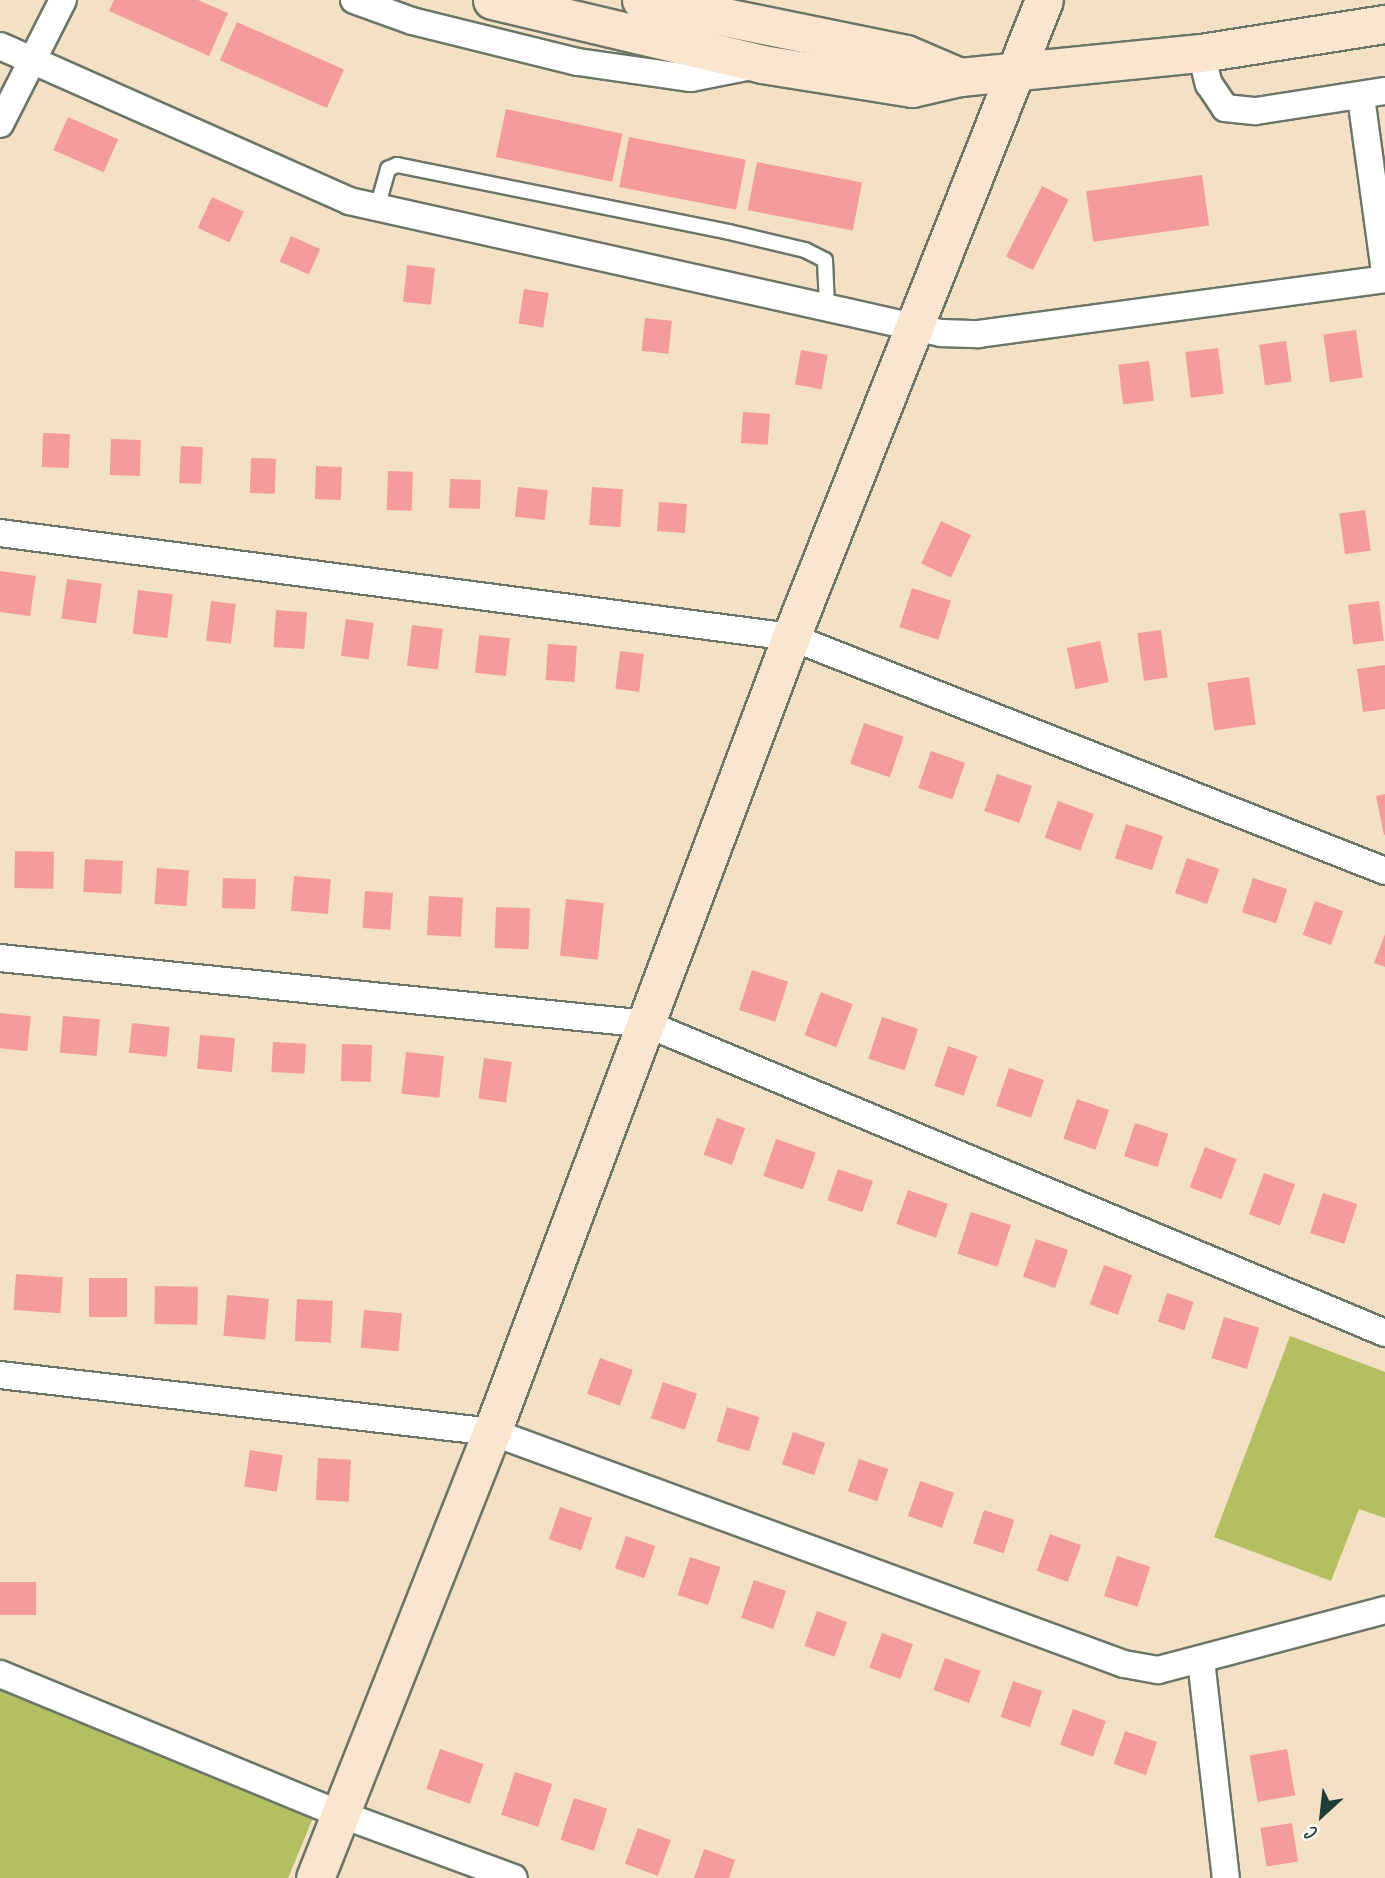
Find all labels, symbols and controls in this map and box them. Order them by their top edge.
north arrow [1287,1780,1357,1850]
text: С [1303,1821,1322,1847]

